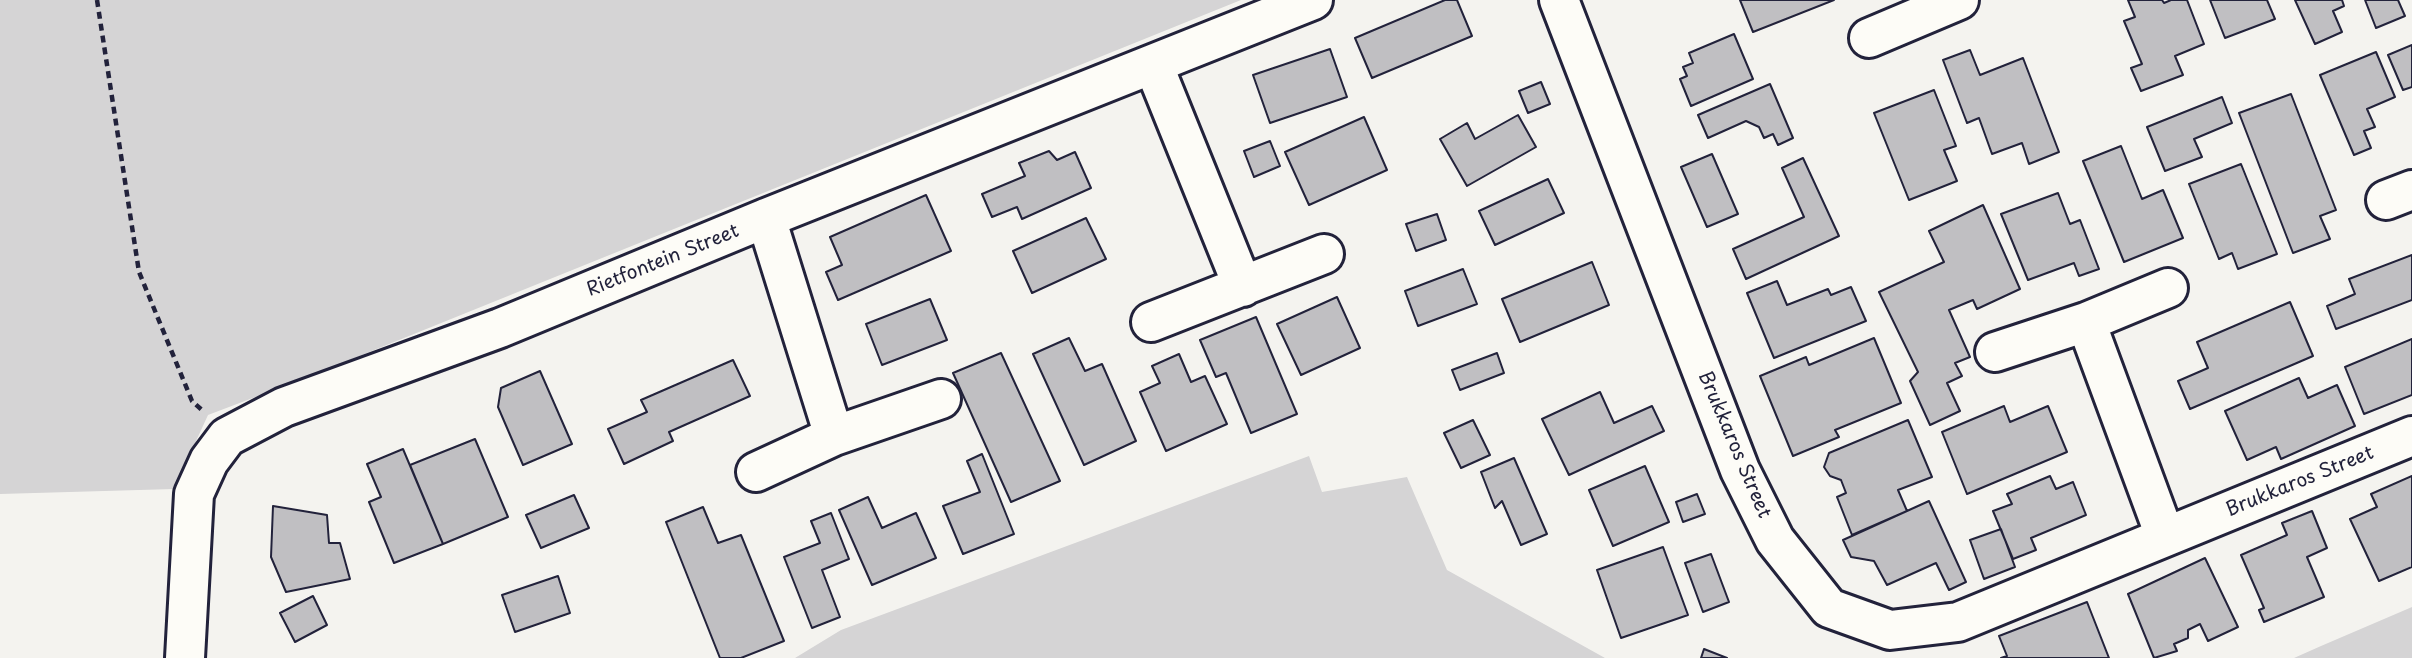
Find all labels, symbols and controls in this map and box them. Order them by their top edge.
street label: Rietfontein Street [583,220,743,302]
street label: Brukkaros Street [1693,368,1775,522]
street label: Brukkaros Street [2223,442,2377,522]

